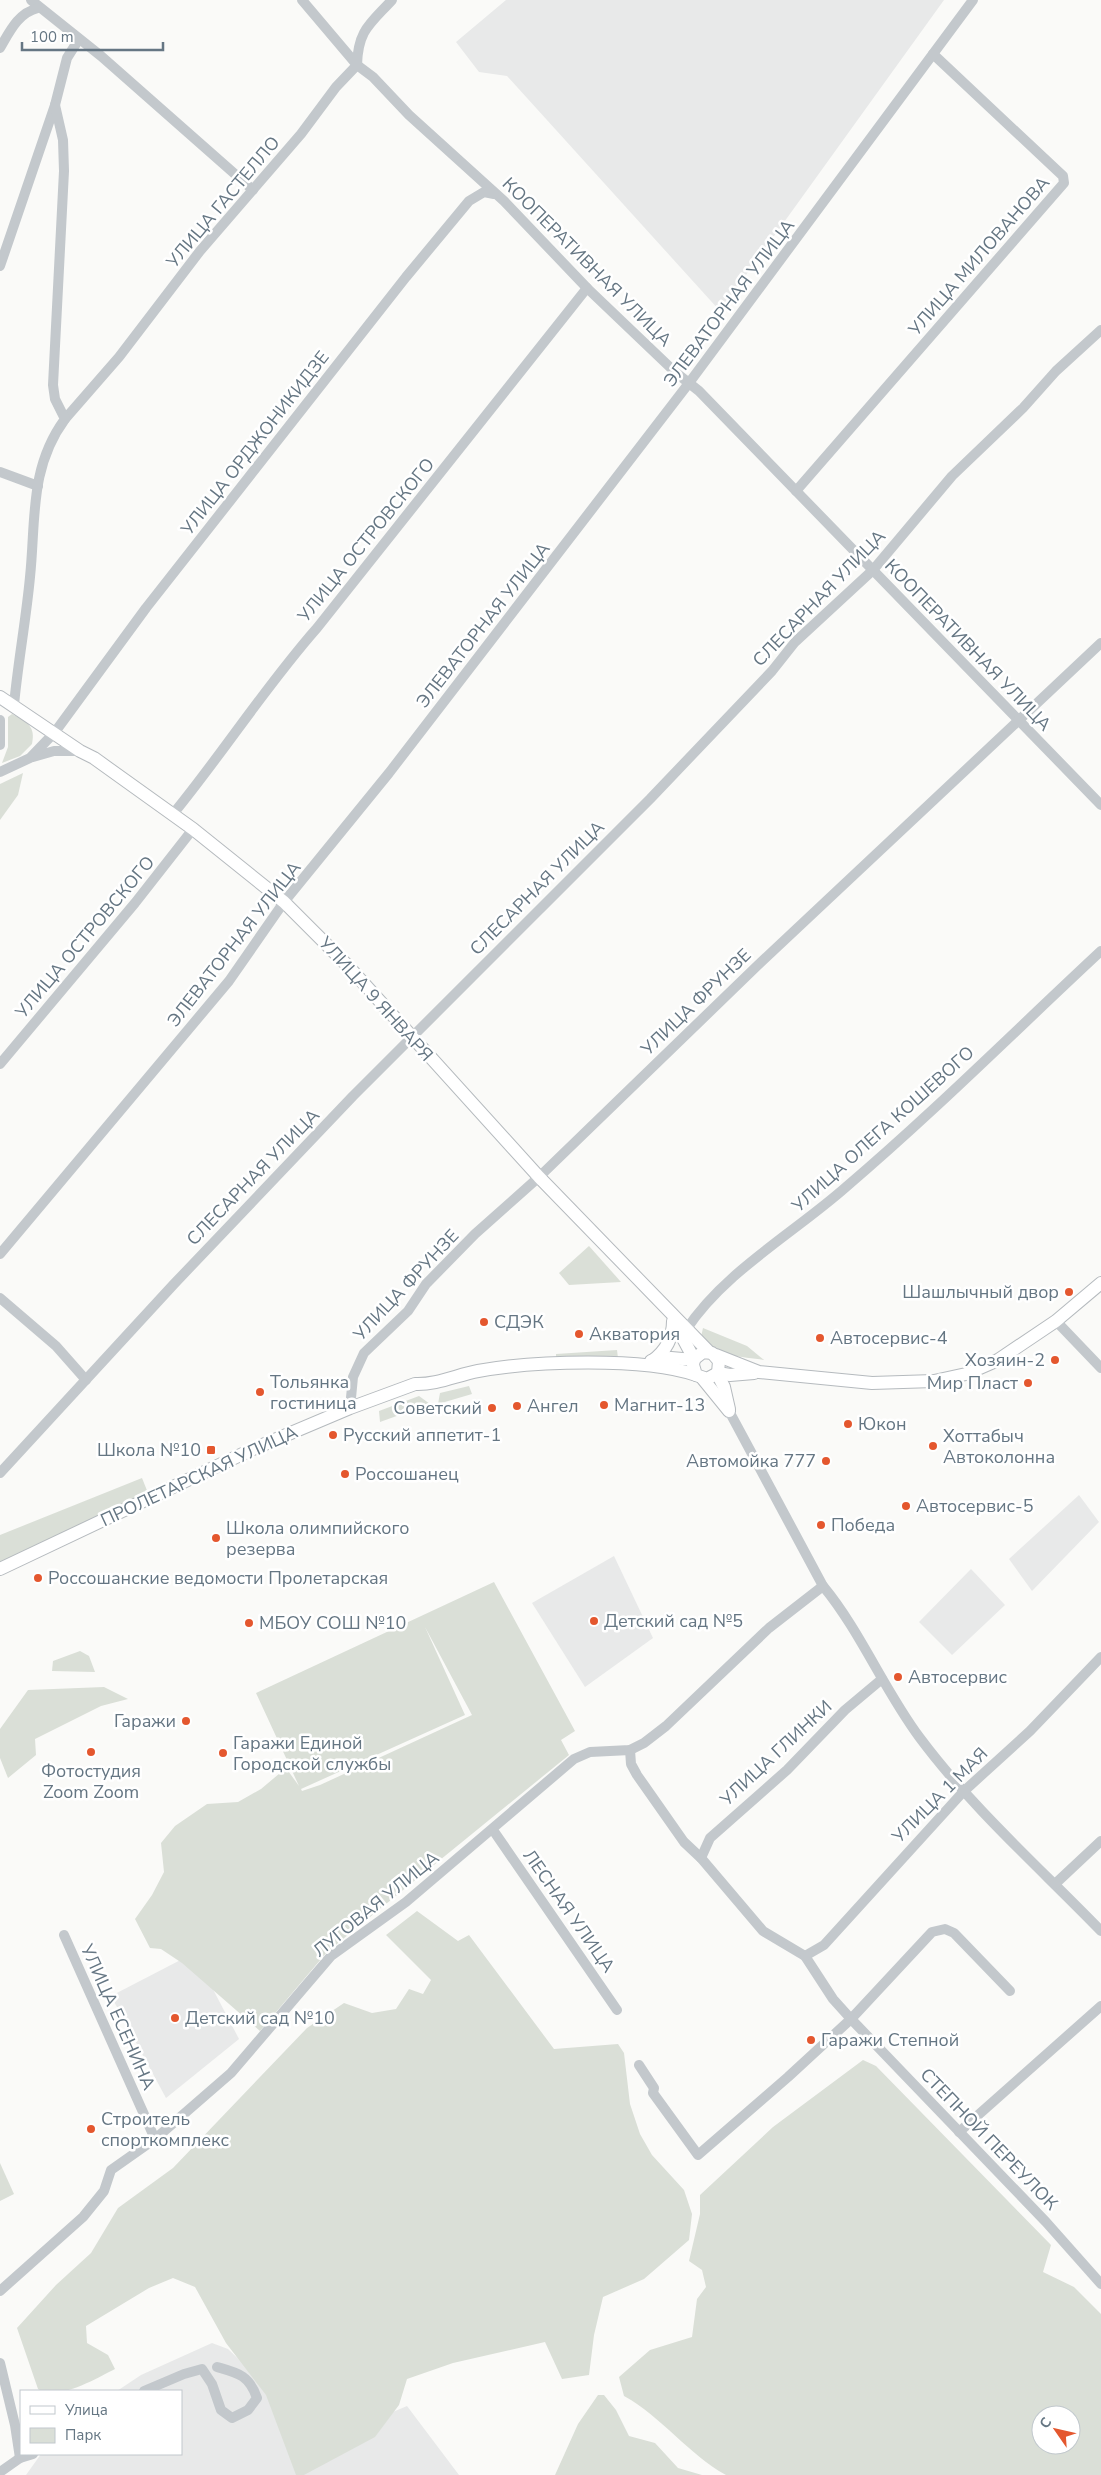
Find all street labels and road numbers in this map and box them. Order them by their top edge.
street label: УЛИЦА ГАСТЕЛЛО [160,131,285,274]
street label: УЛИЦА МИЛОВАНОВА [902,171,1055,342]
street label: КООПЕРАТИВНАЯ УЛИЦА [497,172,677,352]
street label: ЭЛЕВАТОРНАЯ УЛИЦА [658,214,800,392]
street label: УЛИЦА ОРДЖОНИКИДЗЕ [175,346,335,541]
street label: УЛИЦА ОСТРОВСКОГО [292,453,440,628]
street label: СЛЕСАРНАЯ УЛИЦА [747,524,891,672]
street label: ЭЛЕВАТОРНАЯ УЛИЦА [411,537,555,713]
street label: КООПЕРАТИВНАЯ УЛИЦА [879,554,1057,736]
street label: СЛЕСАРНАЯ УЛИЦА [464,815,610,961]
street label: УЛИЦА ОСТРОВСКОГО [9,851,160,1024]
street label: ЭЛЕВАТОРНАЯ УЛИЦА [162,856,306,1032]
street label: УЛИЦА 9 ЯНВАРЯ [313,931,438,1066]
street label: УЛИЦА ФРУНЗЕ [635,943,756,1061]
street label: УЛИЦА ОЛЕГА КОШЕВОГО [786,1041,979,1218]
street label: СЛЕСАРНАЯ УЛИЦА [181,1103,325,1251]
street label: УЛИЦА ФРУНЗЕ [347,1224,464,1347]
street label: ПРОЛЕТАРСКАЯ УЛИЦА [97,1420,301,1532]
street label: УЛИЦА ГЛИНКИ [714,1695,837,1812]
street label: УЛИЦА 1 МАЯ [886,1742,993,1849]
street label: ЛЕСНАЯ УЛИЦА [518,1845,620,1977]
street label: ЛУГОВАЯ УЛИЦА [308,1846,444,1962]
street label: УЛИЦА ЕСЕНИНА [75,1939,161,2094]
street label: СТЕПНОЙ ПЕРЕУЛОК [915,2063,1063,2215]

